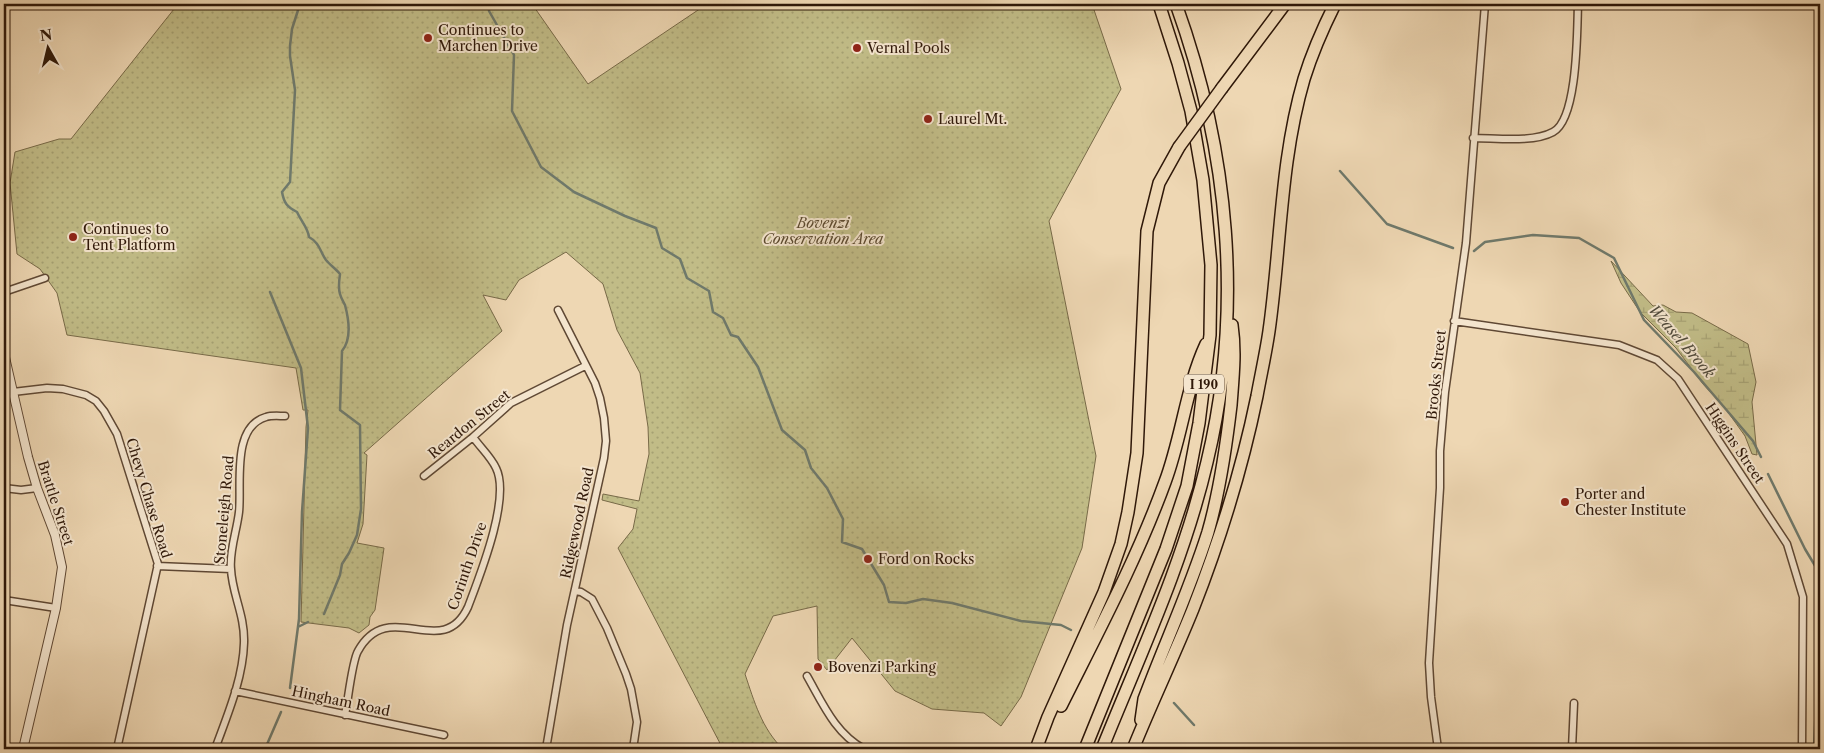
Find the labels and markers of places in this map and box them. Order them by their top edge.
place label: Continues to Marchen Drive [438,21,538,55]
marker: Continues to Marchen Drive [422,32,434,44]
place label: Vernal Pools [866,39,950,57]
marker: Vernal Pools [851,42,863,54]
place label: Laurel Mt. [938,110,1007,128]
marker: Laurel Mt. [922,113,934,125]
place label: Continues to Tent Platform [83,220,176,254]
marker: Continues to Tent Platform [67,231,79,243]
place label: Porter and Chester Institute [1575,485,1686,519]
marker: Porter and Chester Institute [1559,496,1571,508]
place label: Ford on Rocks [878,550,974,568]
marker: Ford on Rocks [862,553,874,565]
place label: Bovenzi Parking [828,658,936,676]
marker: Bovenzi Parking [812,661,824,673]

